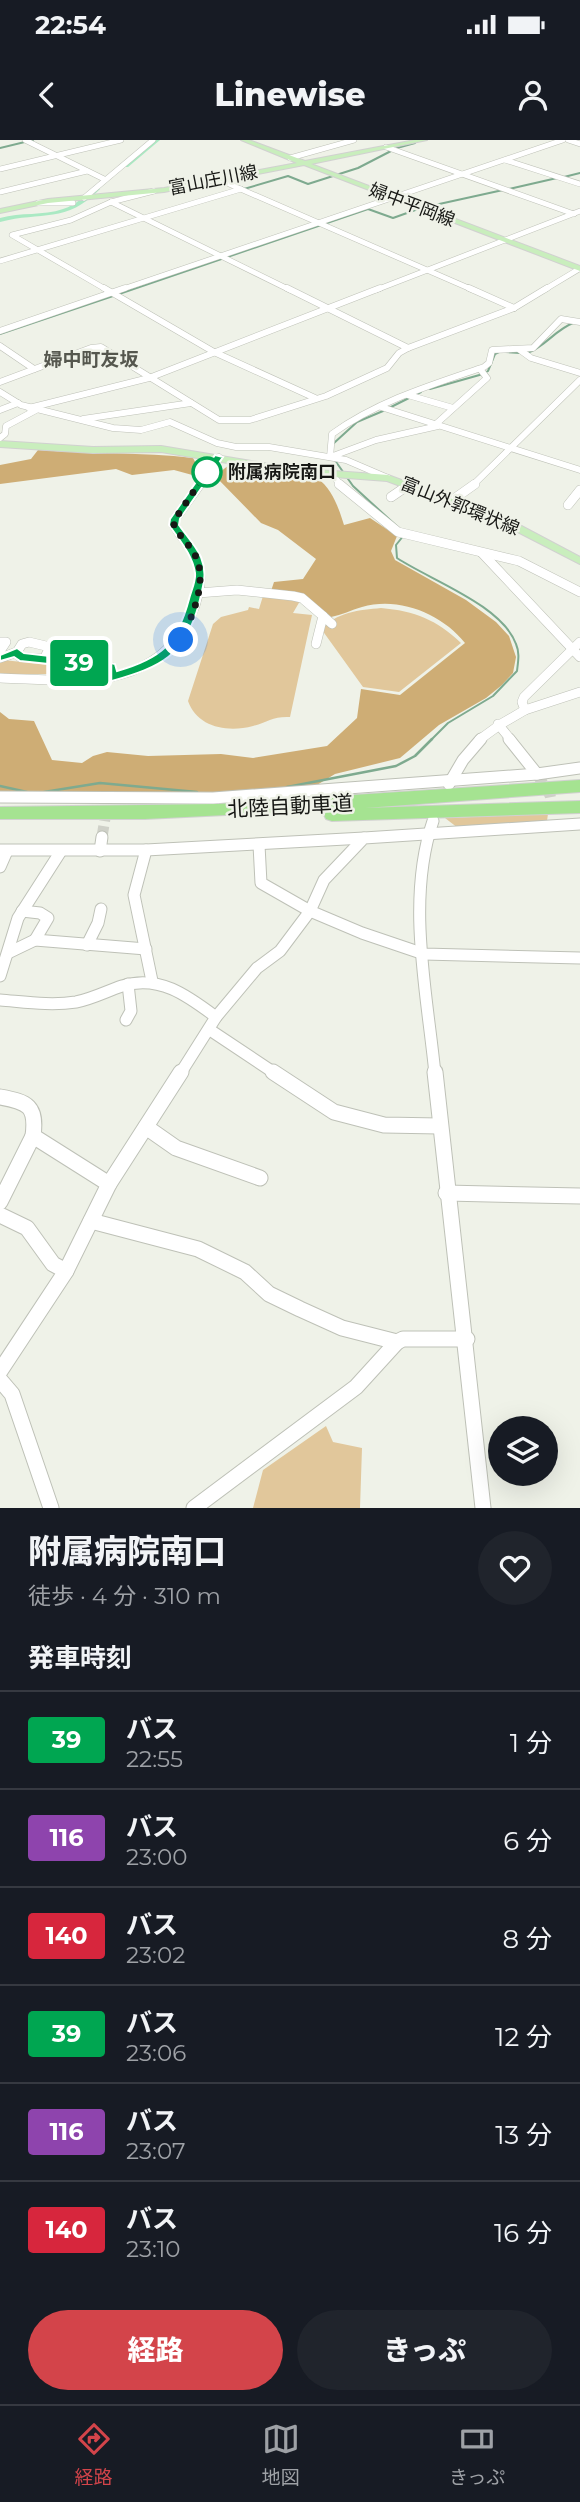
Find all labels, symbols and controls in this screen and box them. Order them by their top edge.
text: 22:54 [35,9,106,41]
text: Linewise [215,75,365,114]
icon: back [28,76,66,114]
icon: person [514,76,552,114]
street label: 富山庄川線 [167,161,259,199]
street label: 婦中平岡線 [366,179,458,231]
district label: 婦中町友坂 [43,348,139,371]
marker: 附属病院南口 [192,457,222,487]
place label: 附属病院南口 [228,461,336,483]
street label: 富山外郭環状線 [397,472,523,540]
your location [163,622,198,657]
line badge: 39 [48,640,110,686]
text: 39 [64,648,94,677]
street label: 北陸自動車道 [226,790,354,822]
map controls [488,1416,558,1486]
button: layers [488,1416,558,1486]
text: 附属病院南口 [28,1531,226,1571]
button: heart [478,1531,552,1605]
text: 徒歩 · 4 分 · 310 m [28,1582,221,1610]
text: 発車時刻 [28,1642,132,1674]
text: バス [126,1713,178,1745]
text: 39 [52,1725,81,1754]
text: 1 分 [510,1727,552,1759]
text: 22:55 [126,1745,183,1773]
text: バス [126,1811,178,1843]
text: 116 [49,1823,84,1852]
text: 6 分 [503,1825,552,1857]
text: 23:00 [126,1843,187,1871]
text: バス [126,1909,178,1941]
text: 140 [45,1921,88,1950]
text: 8 分 [503,1923,552,1955]
text: 23:02 [126,1941,185,1969]
text: バス [126,2007,178,2039]
text: 39 [52,2019,81,2048]
text: 12 分 [495,2021,552,2053]
text: 23:06 [126,2039,186,2067]
text: バス [126,2105,178,2137]
text: 116 [49,2117,84,2146]
text: 13 分 [495,2119,552,2151]
text: 23:07 [126,2137,186,2165]
text: バス [126,2203,178,2235]
text: 140 [45,2215,88,2244]
text: 16 分 [494,2217,552,2249]
text: 23:10 [126,2235,180,2263]
button: 経路 [28,2310,283,2390]
button: きっぷ [297,2310,552,2390]
tab: 経路 [75,2420,113,2489]
tab: 地図 [262,2420,300,2489]
tab: きっぷ [449,2420,505,2489]

